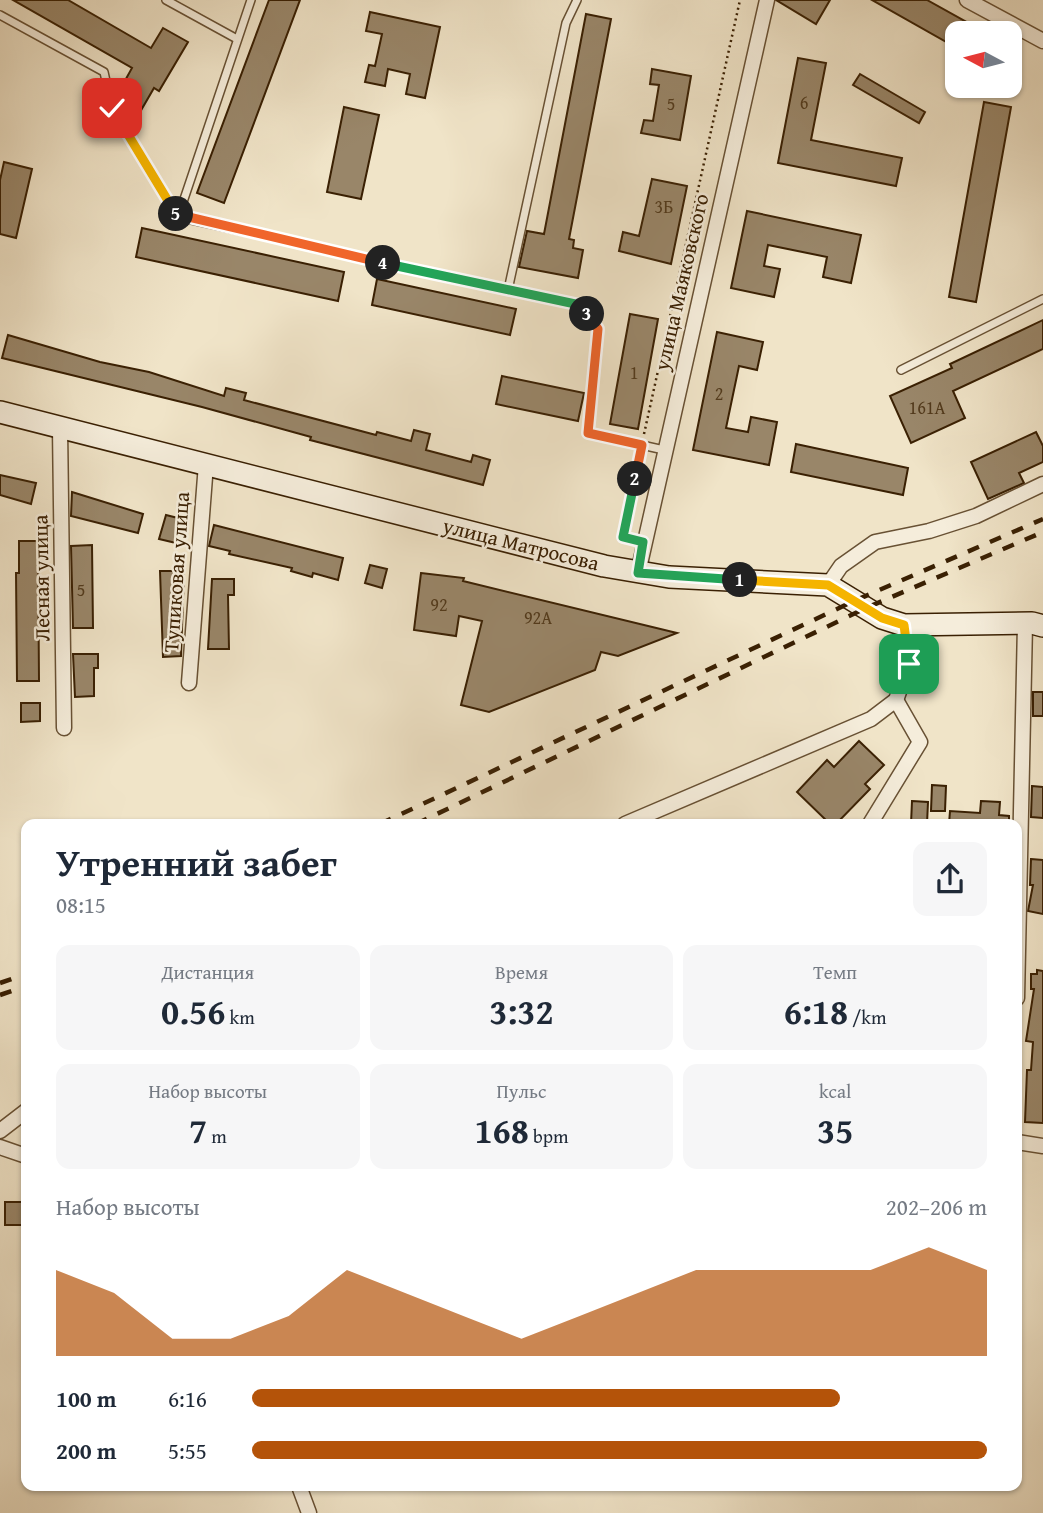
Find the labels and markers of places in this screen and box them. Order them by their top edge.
pin [82,78,142,138]
pin: 5 [158,196,194,232]
pin: 4 [366,246,400,280]
pin: 3 [570,296,604,332]
pin: 2 [618,462,652,496]
pin: 1 [722,562,758,598]
pin [879,634,939,694]

